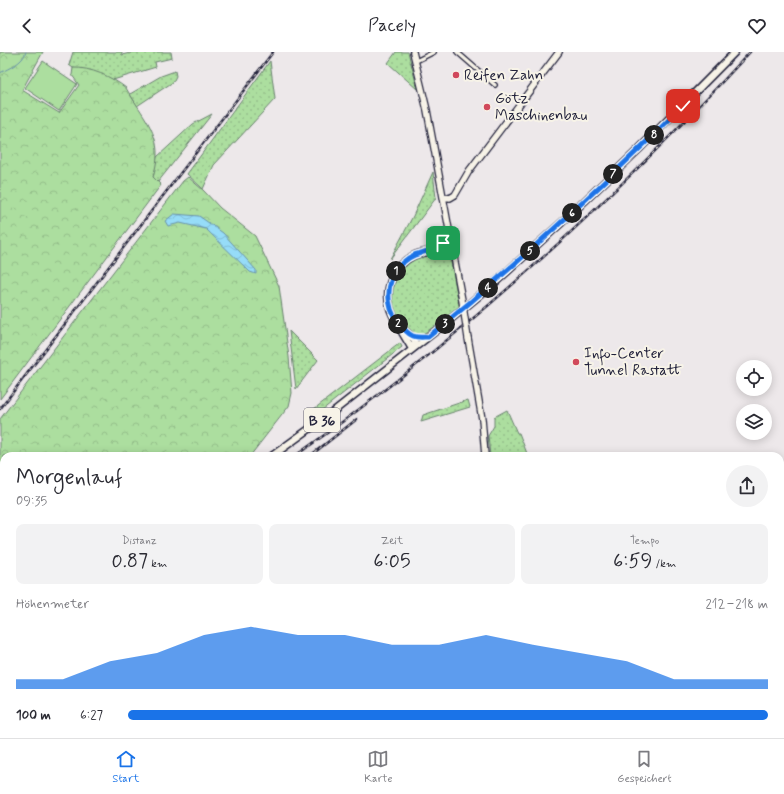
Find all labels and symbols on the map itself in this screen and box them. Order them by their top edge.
place label: Reifen Zahn [464,66,543,86]
marker: Reifen Zahn [451,70,461,80]
place label: Götz Maschinenbau [495,89,588,126]
pin [666,89,700,123]
marker: Götz Maschinenbau [482,102,492,112]
pin: 8 [644,125,664,145]
pin: 7 [603,164,623,184]
pin: 6 [562,203,582,223]
pin [426,226,460,260]
pin: 5 [520,241,540,261]
pin: 1 [386,261,406,281]
pin: 4 [478,278,498,298]
pin: 2 [388,314,408,334]
pin: 3 [435,314,455,334]
place label: Info-Center Tunnel Rastatt [584,344,682,381]
marker: Info-Center Tunnel Rastatt [571,357,581,367]
road number: B 36 [304,408,340,432]

